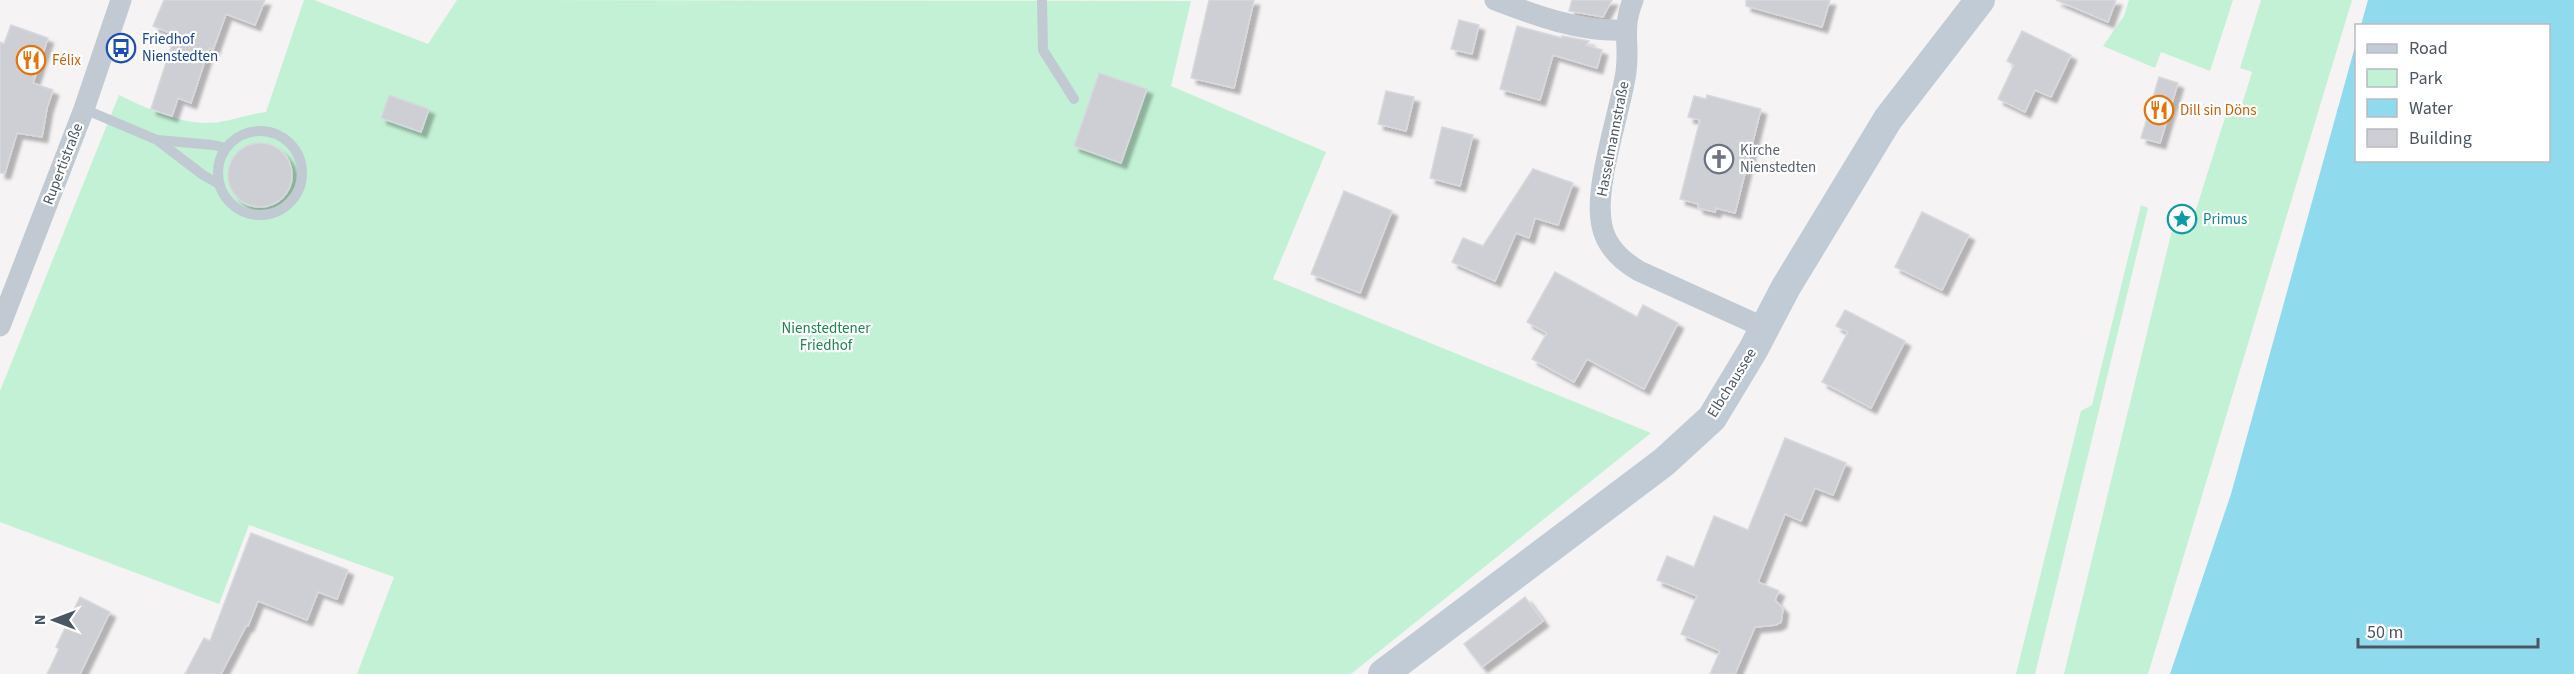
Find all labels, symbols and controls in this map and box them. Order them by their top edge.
legend [2355,24,2550,162]
place label: Friedhof Nienstedten [142,29,218,67]
bus stop icon: Friedhof Nienstedten [105,32,137,64]
text: Road [2409,36,2448,61]
restaurant icon: Félix [15,44,47,76]
place label: Félix [52,50,81,71]
text: Park [2409,66,2443,91]
street label: Hasselmannstraße [1592,80,1634,198]
restaurant icon: Dill sin Döns [2143,94,2175,126]
text: Water [2409,96,2453,121]
place label: Dill sin Döns [2180,100,2257,121]
street label: Rupertistraße [38,120,88,208]
text: Building [2409,126,2472,151]
place label: Kirche Nienstedten [1740,140,1816,178]
church icon: Kirche Nienstedten [1703,143,1735,175]
place icon: Primus [2166,203,2198,235]
place label: Primus [2203,209,2247,230]
park label: Nienstedtener Friedhof [782,318,871,356]
street label: Elbchaussee [1702,344,1762,422]
north arrow [24,590,84,650]
scale bar [2358,611,2538,649]
text: N [29,615,51,625]
text: 50 m [2367,620,2403,645]

